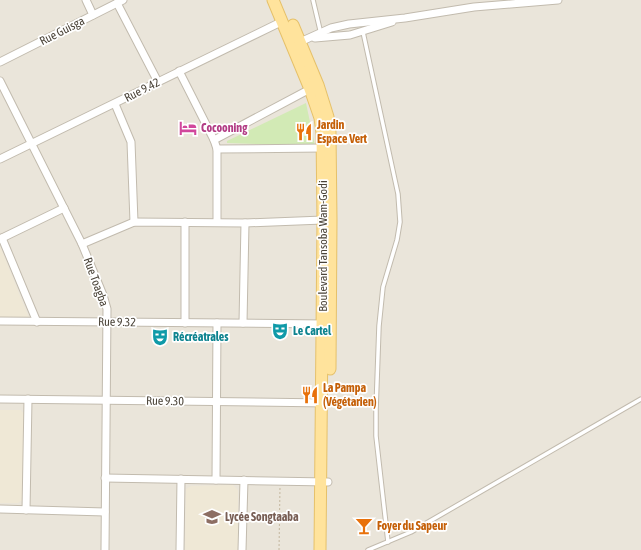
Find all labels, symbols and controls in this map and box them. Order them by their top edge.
street label: Rue Guisga [37,14,87,48]
street label: Rue 9.42 [122,75,162,105]
hotel icon: Cocooning [178,118,198,138]
place label: Jardin Espace Vert [316,118,368,146]
place label: Cocooning [201,121,248,135]
restaurant icon: Jardin Espace Vert [294,122,314,142]
street label: Boulevard Tansoba Wam-Godi [316,180,330,312]
street label: Rue Toagba [81,256,111,308]
street label: Rue 9.32 [98,315,136,329]
theatre icon: Le Cartel [270,321,290,341]
place label: Le Cartel [293,324,332,338]
theatre icon: Récréatrales [150,327,170,347]
place label: Récréatrales [173,330,229,344]
place label: La Pampa (Végétarien) [323,381,377,409]
restaurant icon: La Pampa (Végétarien) [300,385,320,405]
street label: Rue 9.30 [146,394,184,408]
school or university icon: Lycée Songtaaba [202,507,222,527]
place label: Lycée Songtaaba [225,510,299,524]
bar icon: Foyer du Sapeur [354,516,374,536]
place label: Foyer du Sapeur [377,519,447,533]

